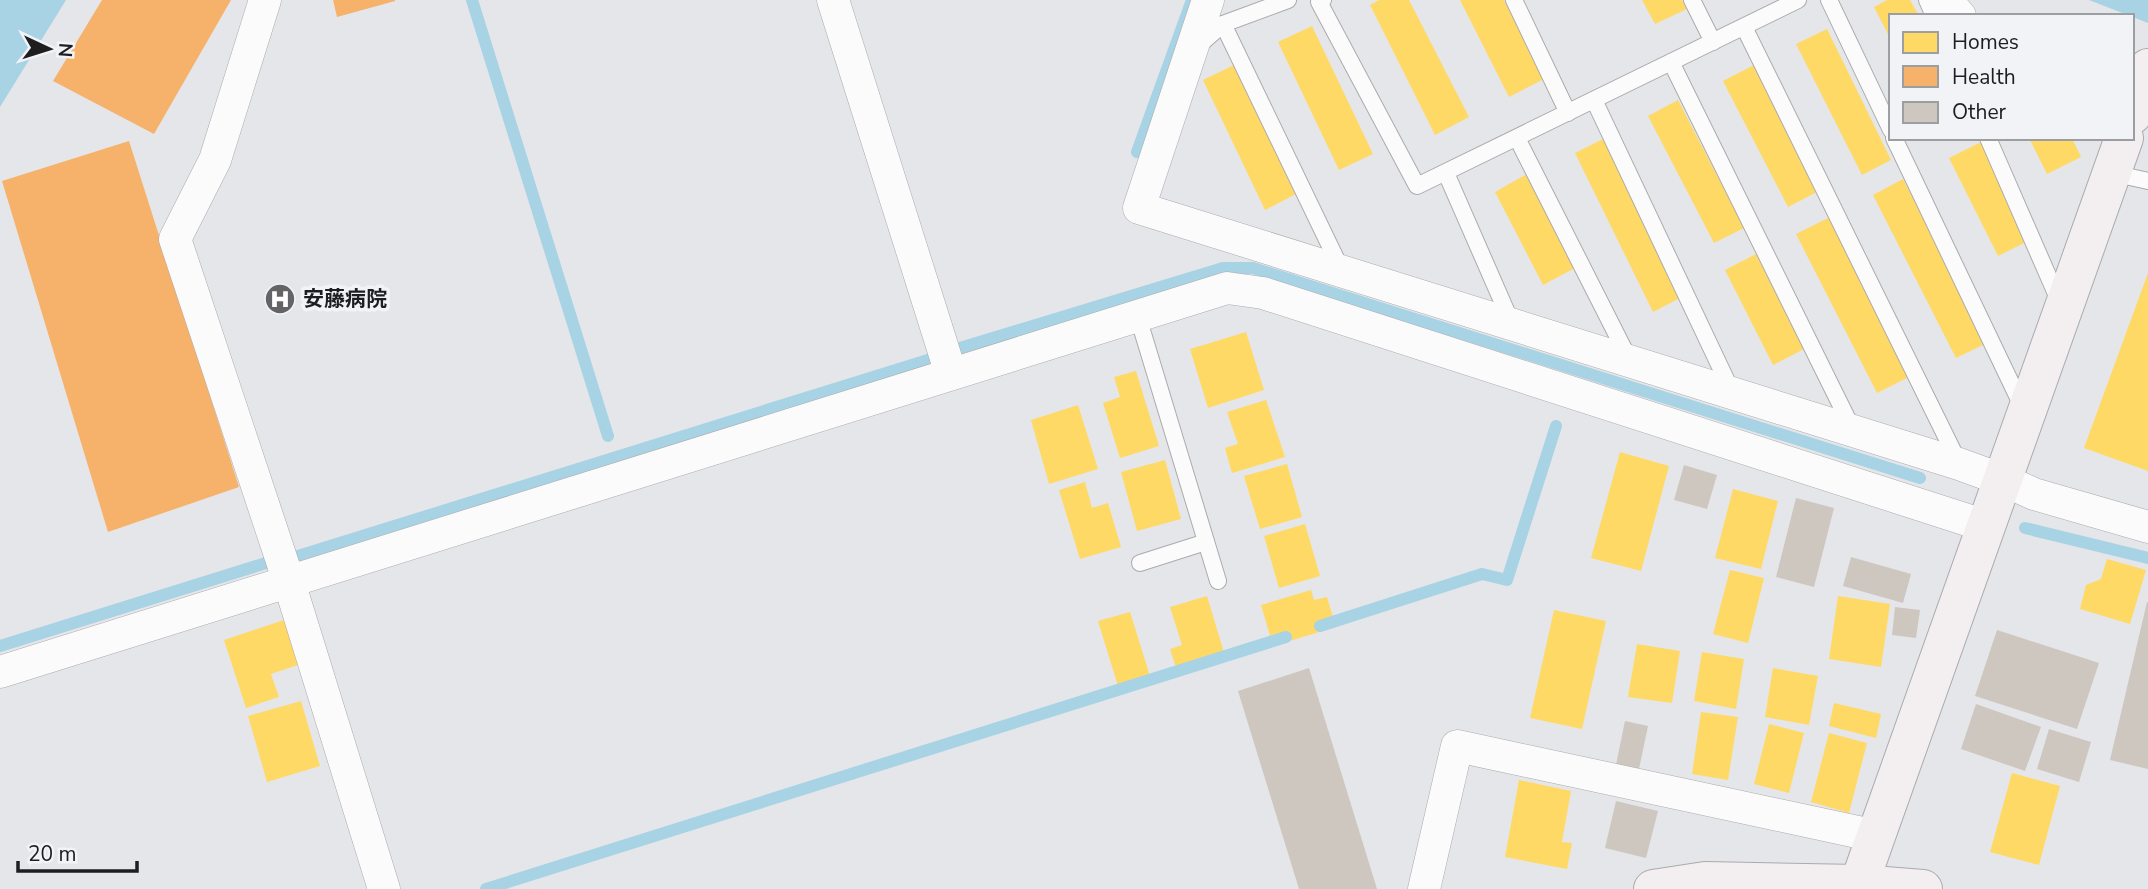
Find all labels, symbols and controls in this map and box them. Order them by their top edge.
north arrow [14,14,84,84]
legend [1889,14,2134,140]
text: Homes [1952,28,2019,56]
text: N [51,42,78,58]
text: Health [1952,63,2016,91]
text: Other [1952,98,2007,126]
hospital icon: 安藤病院 [263,282,297,316]
place label: 安藤病院 [303,285,387,313]
scale bar [18,830,136,874]
text: 20 m [28,840,77,868]

